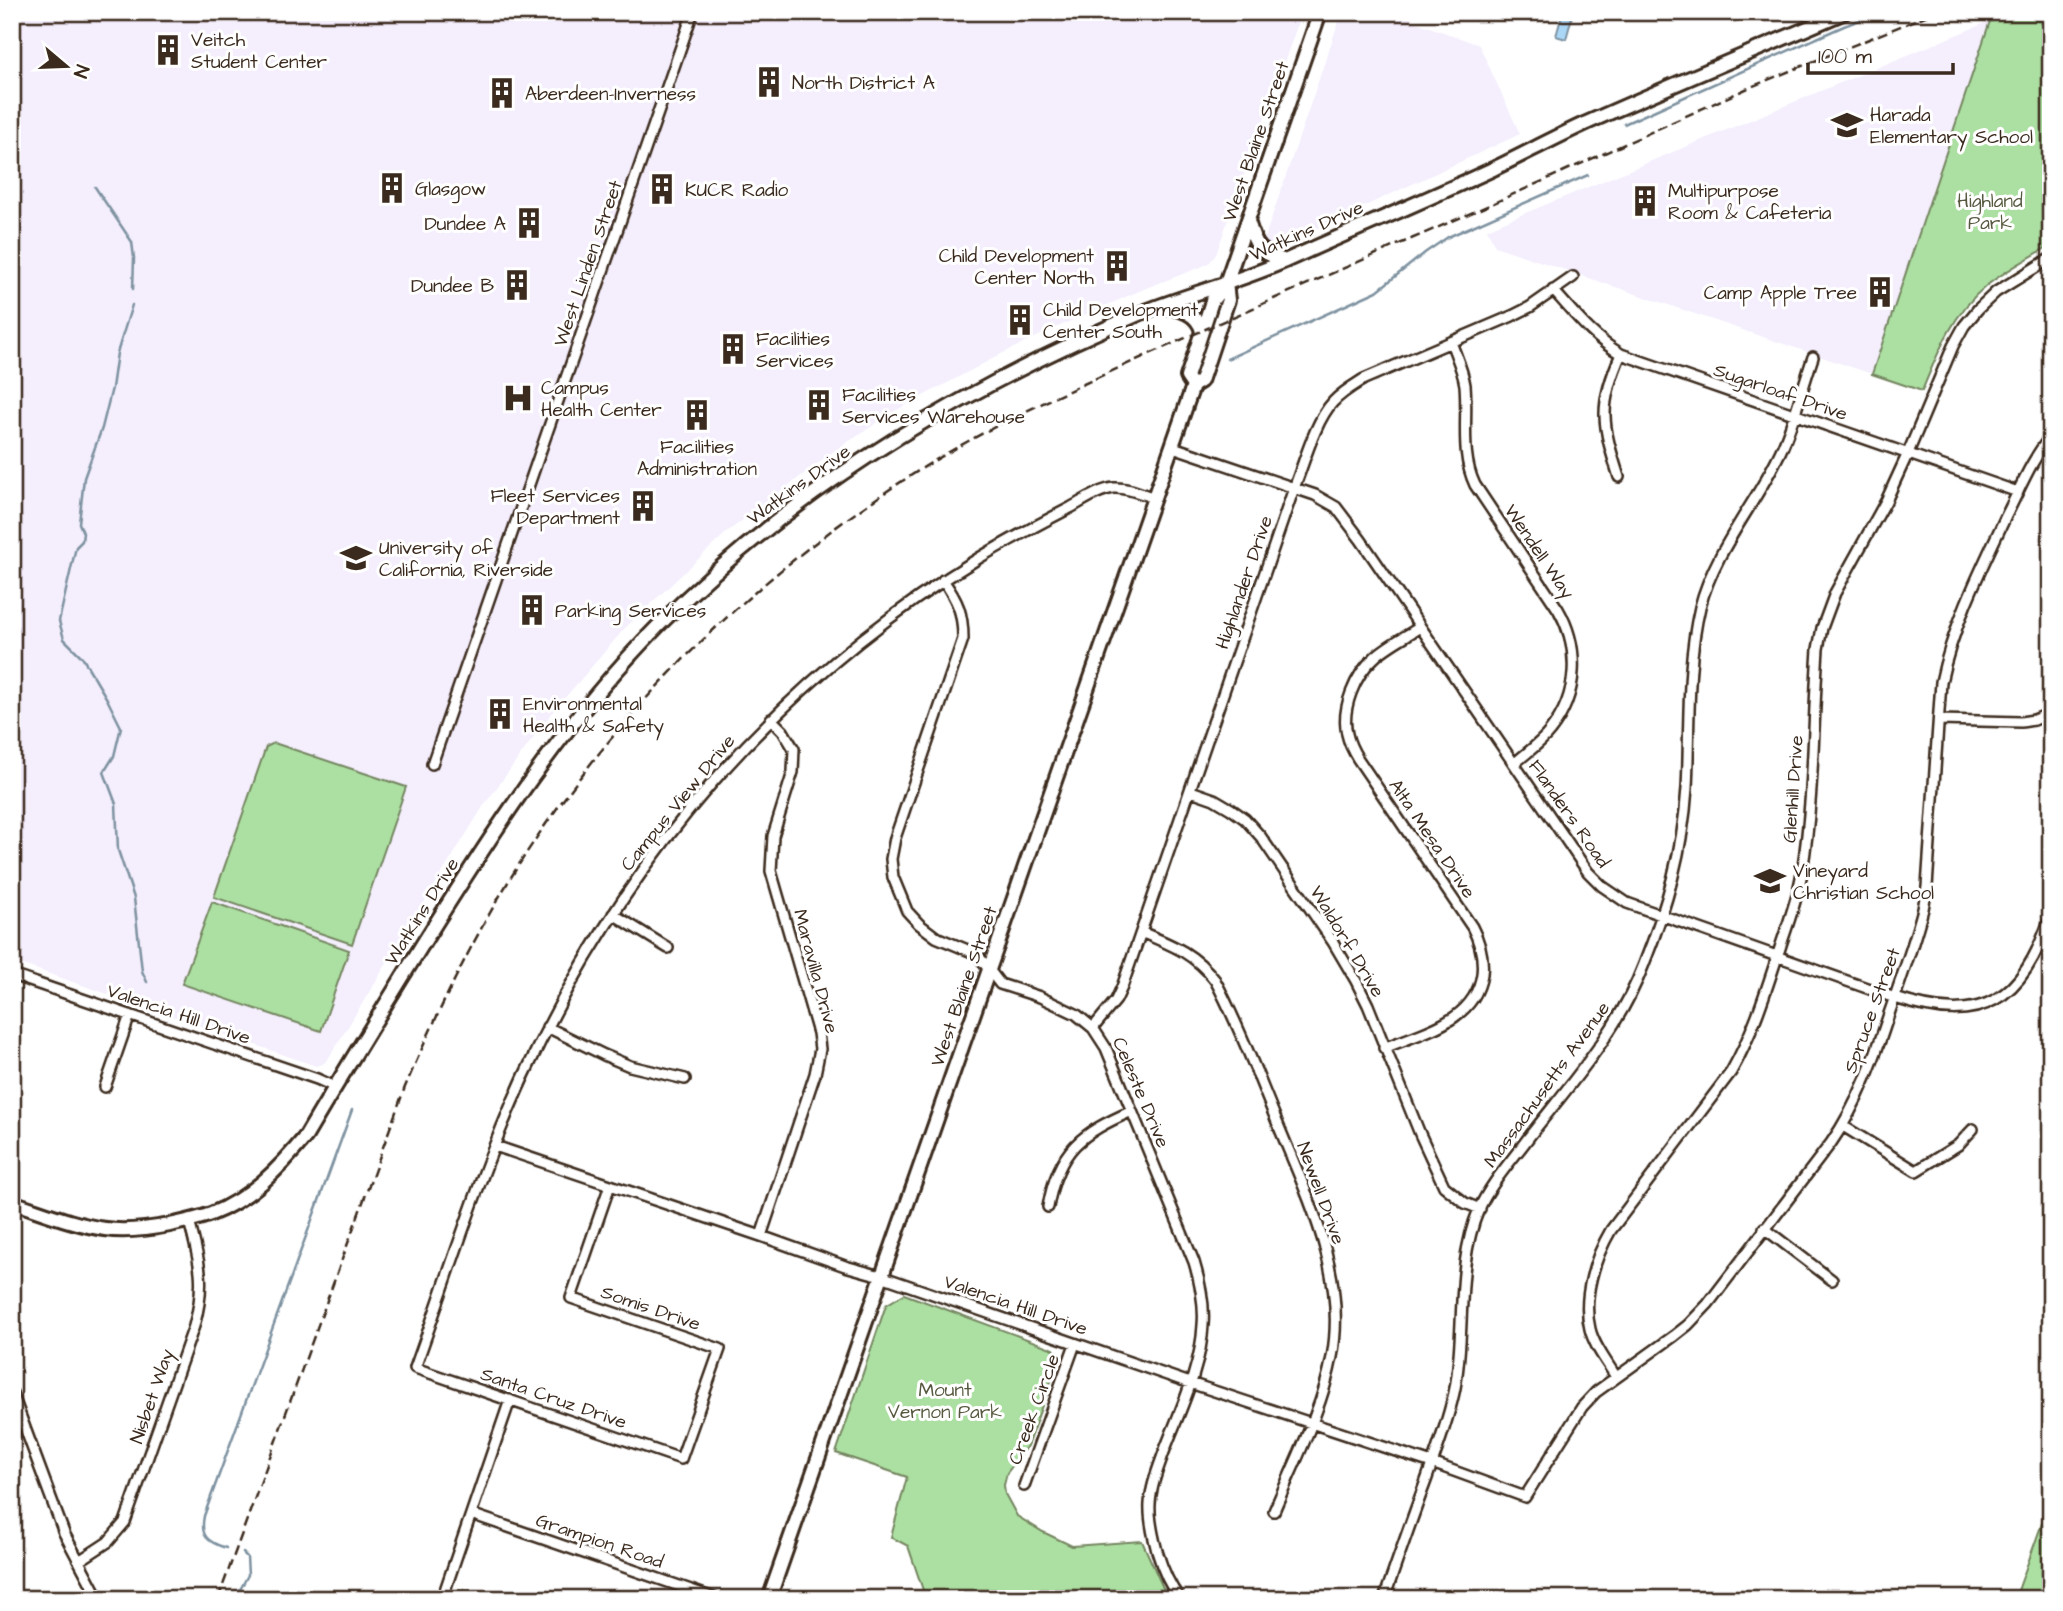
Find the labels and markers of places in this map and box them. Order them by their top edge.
place label: Veitch Student Center [191,27,328,76]
building icon: Veitch Student Center [151,33,185,67]
building icon: North District A [752,65,786,99]
place label: North District A [792,70,935,97]
building icon: Aberdeen-Inverness [485,76,519,110]
place label: Aberdeen-Inverness [525,81,696,108]
place label: Harada Elementary School [1870,102,2033,152]
school or university icon: Harada Elementary School [1830,108,1864,142]
building icon: Glasgow [375,171,409,205]
building icon: KUCR Radio [645,172,679,206]
place label: Glasgow [415,176,486,204]
place label: KUCR Radio [685,177,789,204]
place label: Multipurpose Room & Cafeteria [1668,178,1832,227]
building icon: Multipurpose Room & Cafeteria [1628,184,1662,218]
building icon: Dundee A [512,206,546,240]
place label: Dundee A [424,211,506,238]
place label: Child Development Center North [939,243,1095,292]
building icon: Child Development Center North [1100,249,1134,283]
building icon: Dundee B [500,268,534,302]
place label: Dundee B [411,273,494,300]
building icon: Camp Apple Tree [1863,275,1897,309]
place label: Camp Apple Tree [1704,280,1857,307]
place label: Child Development Center South [1043,297,1199,346]
building icon: Child Development Center South [1003,303,1037,337]
place label: Facilities Services [756,326,834,375]
building icon: Facilities Services [716,332,750,366]
place label: Campus Health Center [541,375,662,424]
hospital icon: Campus Health Center [501,381,535,415]
place label: Facilities Services Warehouse [842,382,1025,431]
building icon: Facilities Services Warehouse [802,388,836,422]
building icon: Facilities Administration [680,398,714,432]
place label: Facilities Administration [637,434,757,483]
place label: Fleet Services Department [490,483,620,532]
building icon: Fleet Services Department [626,489,660,523]
place label: University of California, Riverside [379,535,553,584]
school or university icon: University of California, Riverside [339,541,373,575]
building icon: Parking Services [515,593,549,627]
place label: Parking Services [555,598,706,626]
place label: Environmental Health & Safety [523,691,665,741]
building icon: Environmental Health & Safety [483,697,517,731]
place label: Vineyard Christian School [1793,858,1934,907]
school or university icon: Vineyard Christian School [1753,864,1787,898]

